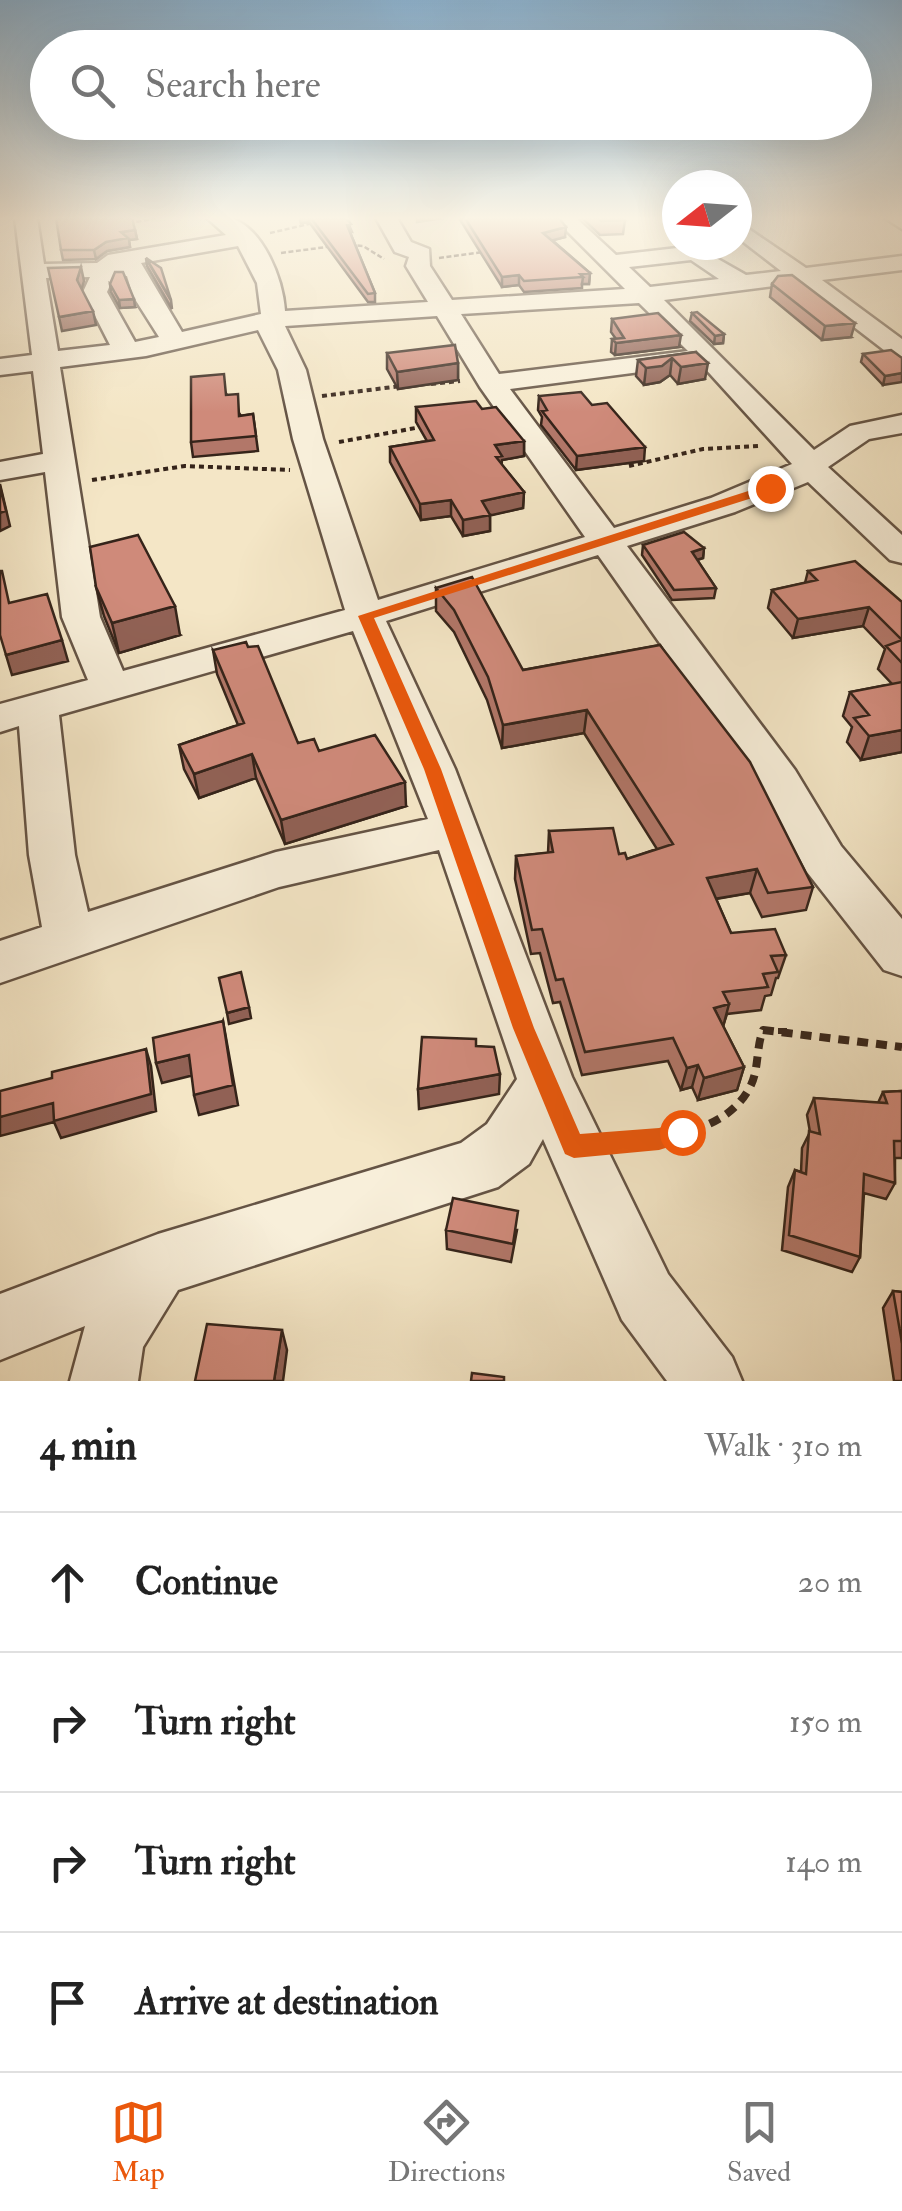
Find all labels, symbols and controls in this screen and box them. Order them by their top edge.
search box [30,30,872,140]
icon: search [65,58,120,113]
text: Search here [145,61,321,109]
north arrow [662,170,752,260]
route end [748,466,794,512]
route start [660,1110,706,1156]
text: 4 min [40,1420,137,1472]
text: Walk · 310 m [704,1426,862,1466]
icon: ahead [40,1555,95,1610]
text: Continue [135,1558,278,1606]
text: 20 m [798,1562,862,1602]
icon: right [40,1695,95,1750]
text: Turn right [135,1698,296,1746]
text: 150 m [789,1702,862,1742]
icon: right [40,1835,95,1890]
text: Turn right [135,1838,296,1886]
text: 140 m [785,1842,862,1882]
icon: arrive [40,1975,95,2030]
text: Arrive at destination [135,1978,439,2026]
tab: Map [111,2095,166,2190]
tab: Directions [388,2095,505,2190]
tab: Saved [727,2095,791,2190]

